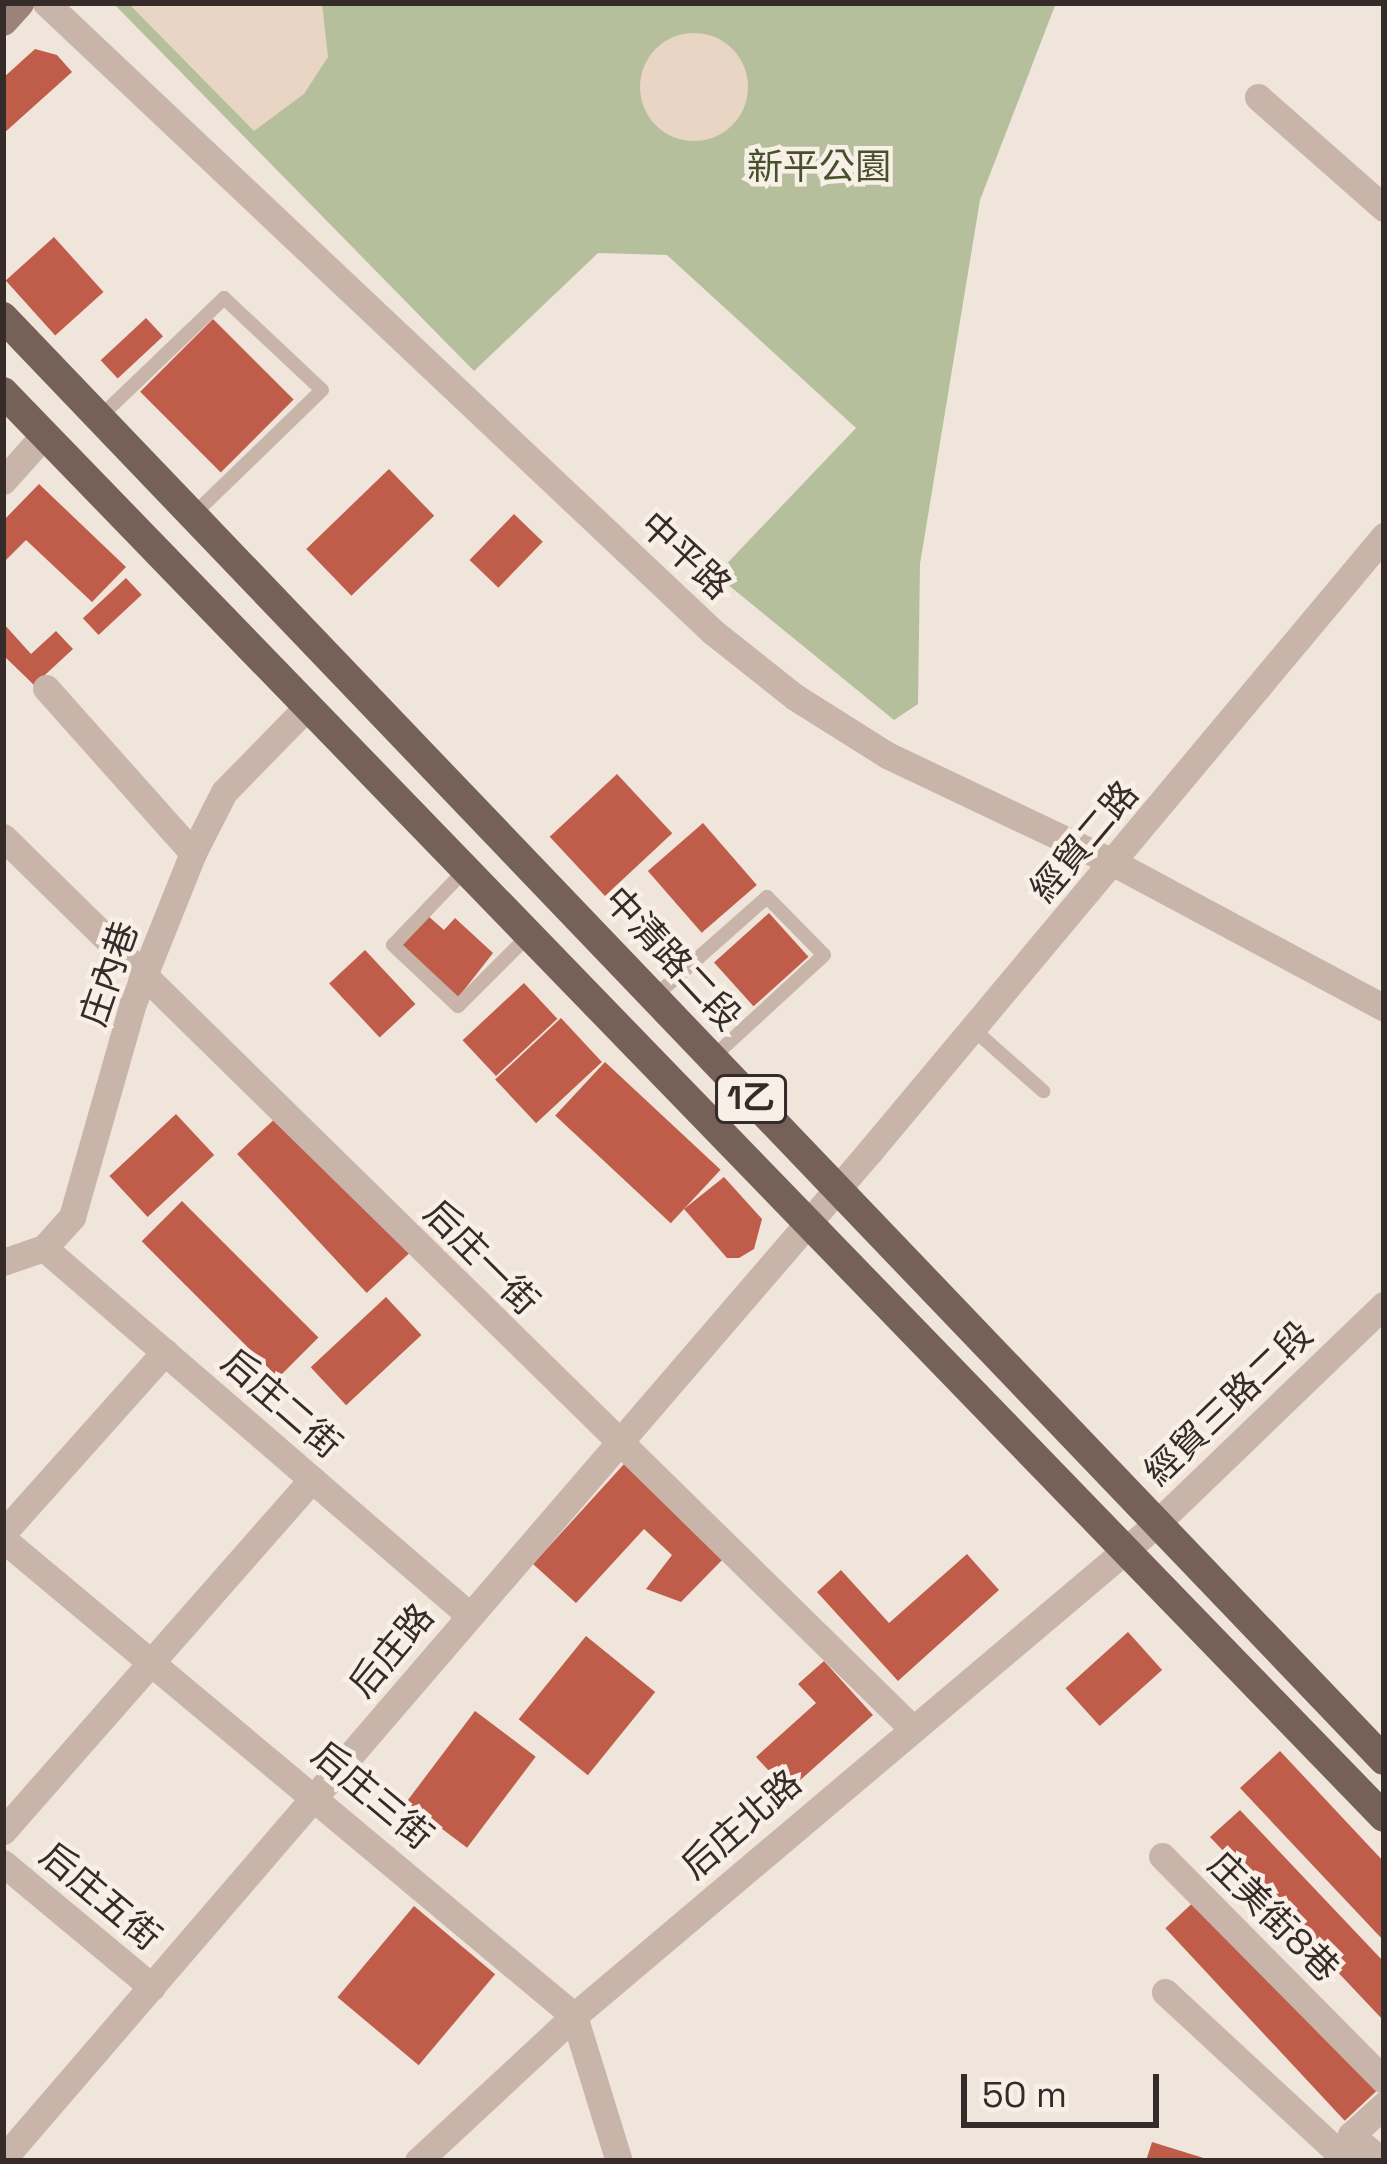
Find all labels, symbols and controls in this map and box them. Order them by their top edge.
park label: 新平公園 [747,146,891,190]
street label: 中平路 [631,503,739,609]
street label: 經貿二路 [1022,773,1148,911]
street label: 中清路二段 [595,878,749,1040]
street label: 庄內巷 [72,916,148,1032]
road number: 1乙 [715,1072,787,1126]
street label: 后庄一街 [415,1192,547,1324]
street label: 經貿三路二段 [1136,1313,1322,1495]
street label: 后庄二街 [212,1340,350,1468]
street label: 后庄路 [341,1596,443,1706]
street label: 后庄三街 [303,1733,441,1859]
street label: 后庄北路 [673,1761,811,1889]
street label: 后庄五街 [31,1834,169,1960]
street label: 庄美街8巷 [1199,1843,1347,1991]
scale bar [967,2050,1165,2124]
text: 50 m [982,2072,1067,2118]

